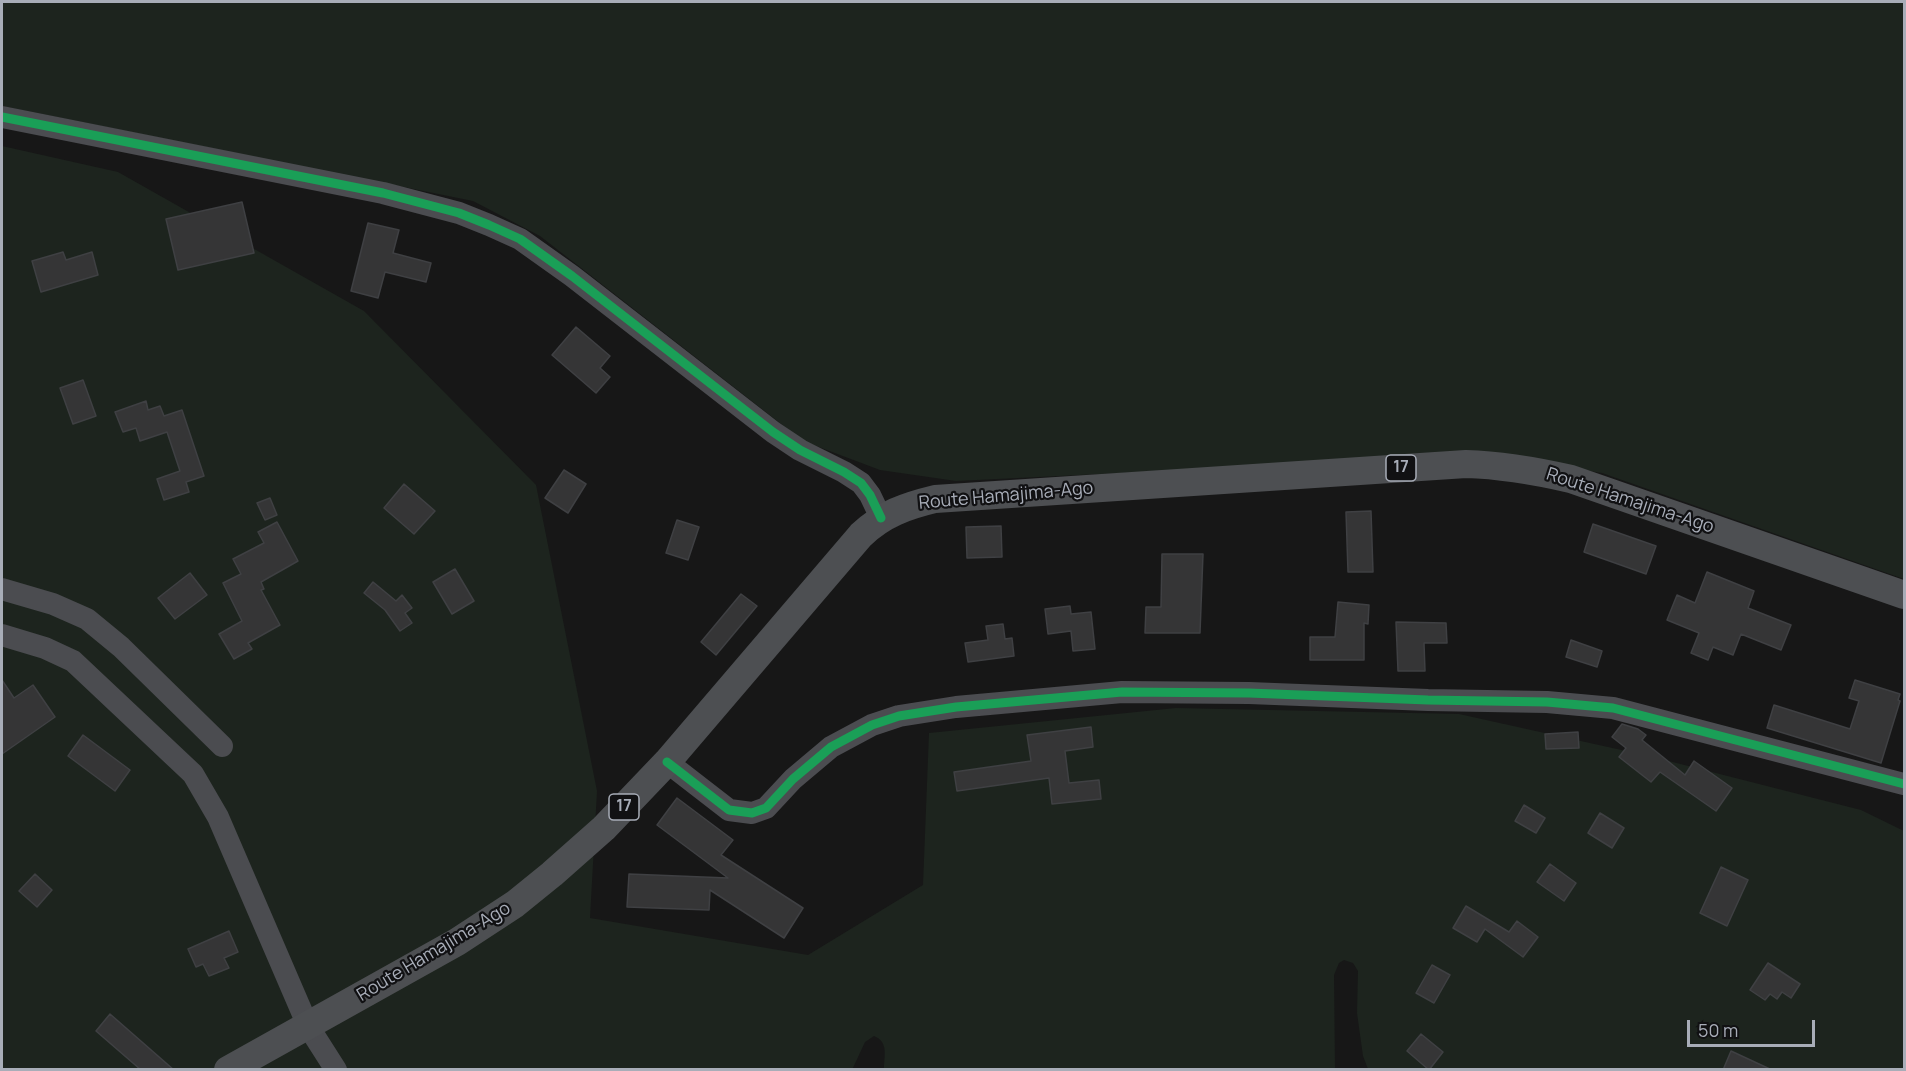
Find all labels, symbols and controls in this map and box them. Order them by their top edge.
road number: 17 [1386,455,1416,481]
street label: Route Hamajima-Ago [1543,464,1717,538]
street label: Route Hamajima-Ago [918,478,1094,514]
road number: 17 [609,794,639,820]
street label: Route Hamajima-Ago [353,898,515,1006]
scale bar [1690,1008,1818,1046]
text: 50 m [1698,1018,1738,1042]

